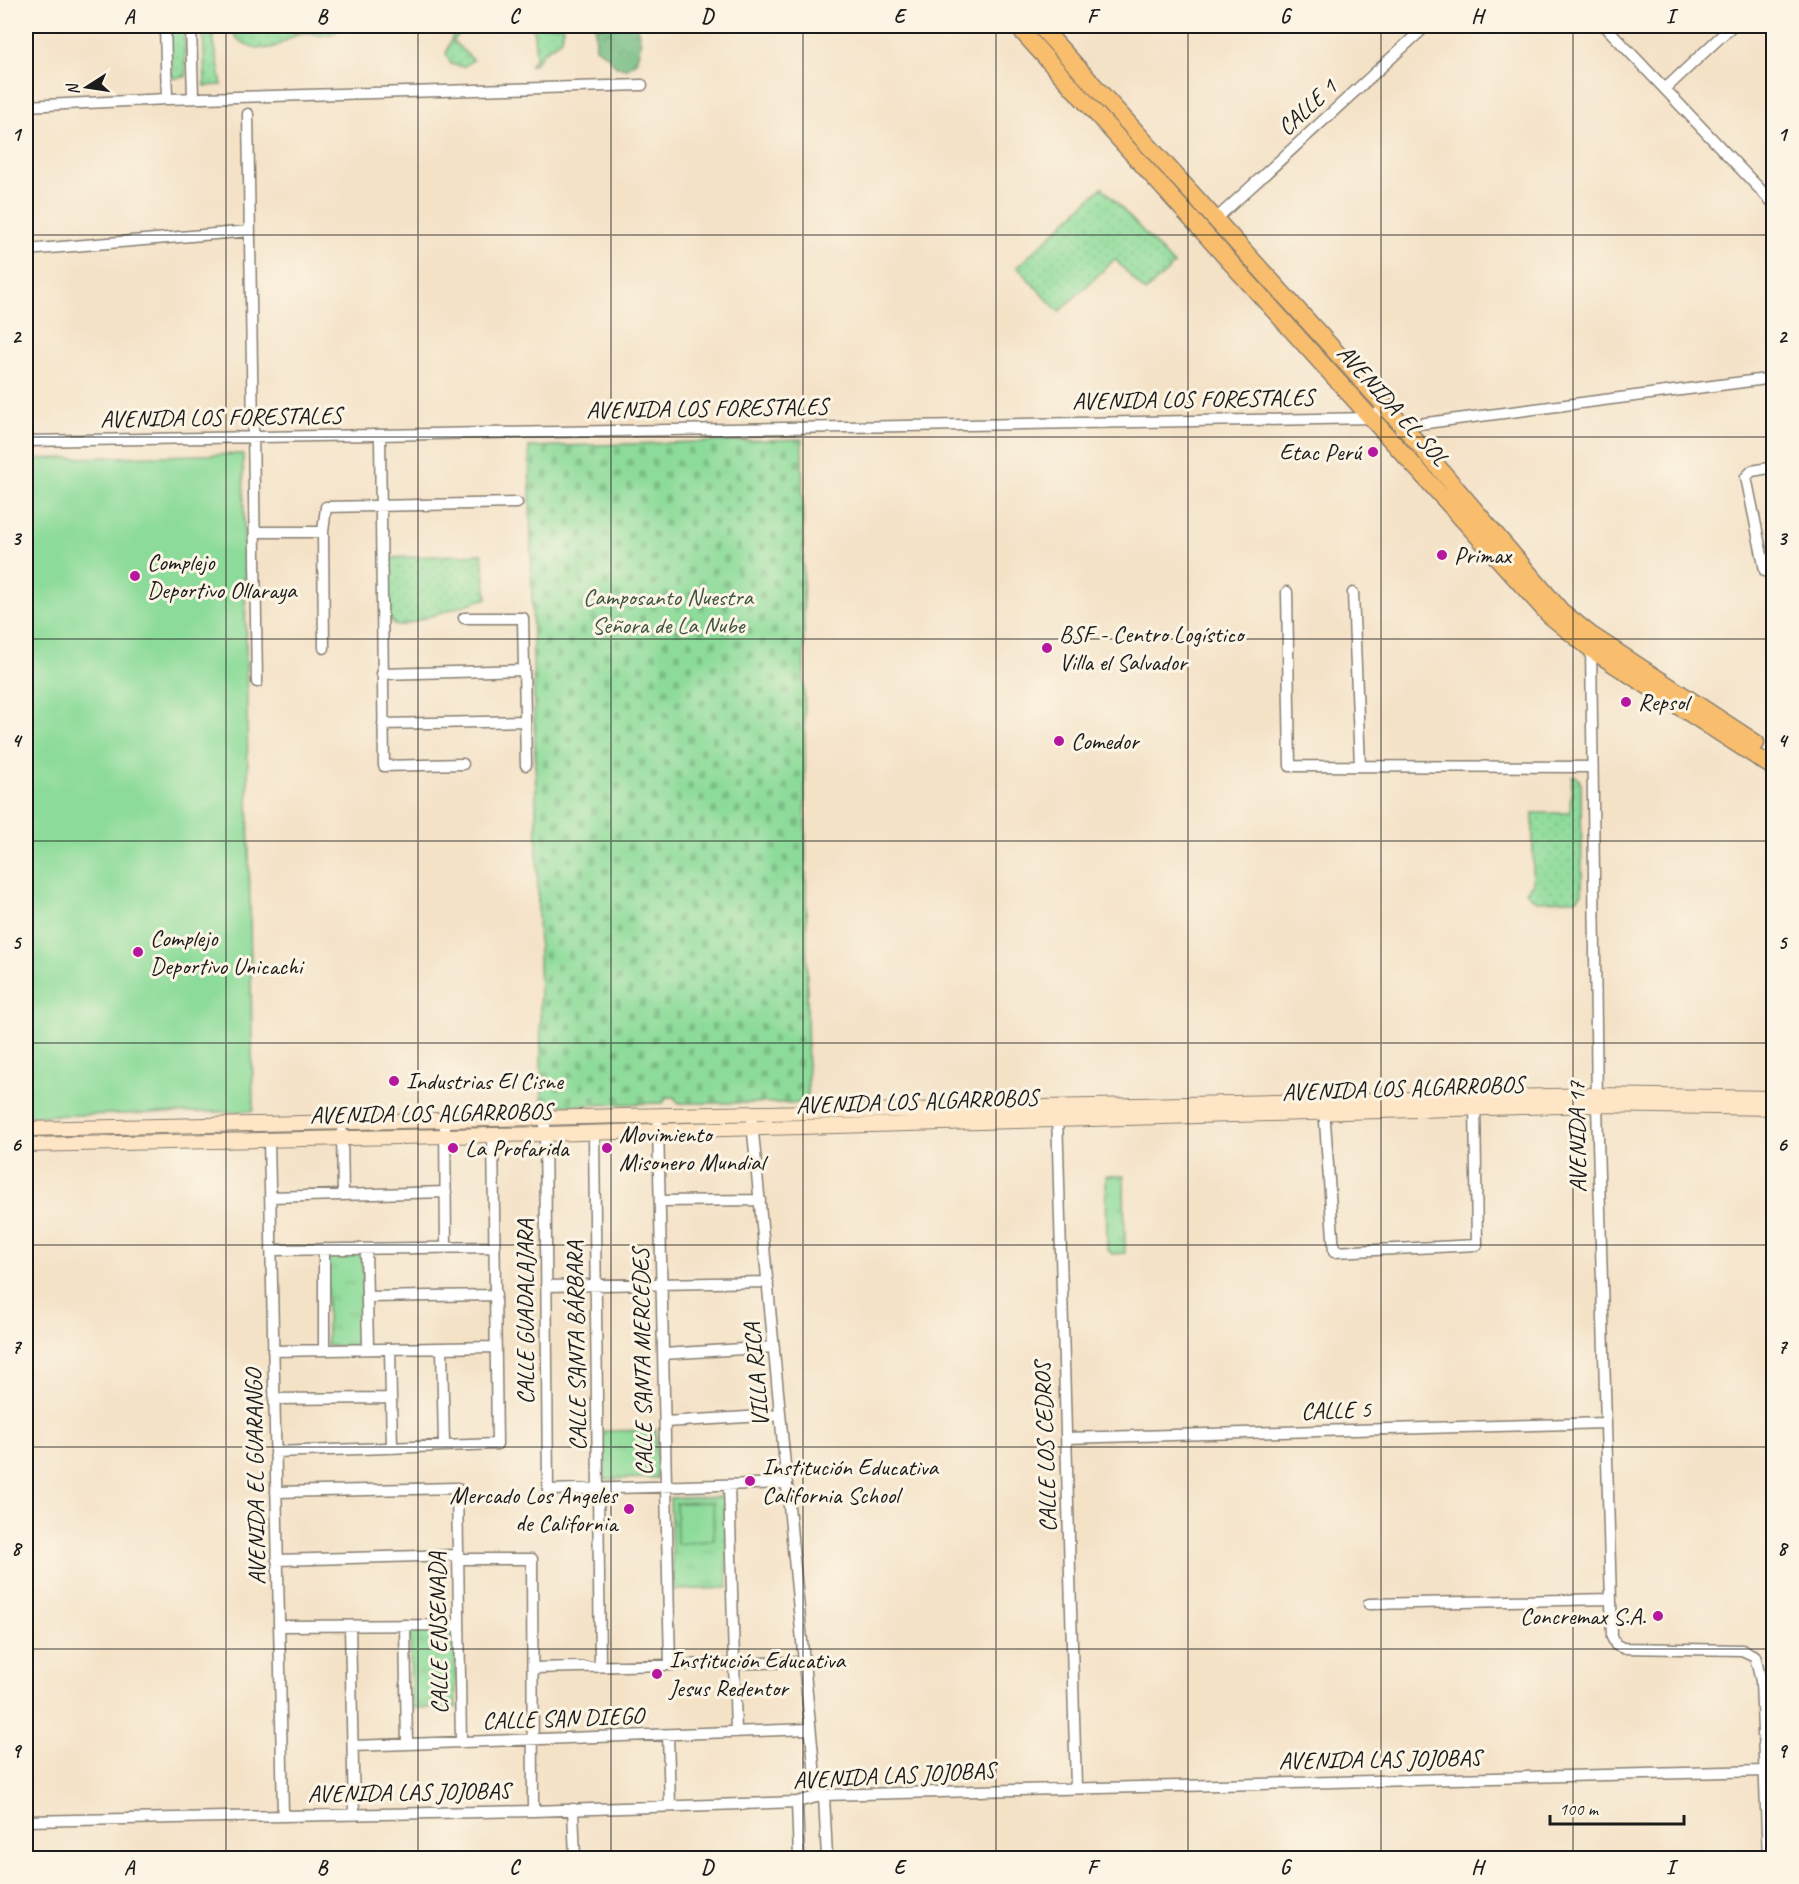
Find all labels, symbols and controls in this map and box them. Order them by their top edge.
text: A [124,4,136,29]
text: B [317,4,329,29]
text: C [509,4,521,29]
text: D [701,4,715,29]
text: E [894,4,908,29]
text: F [1087,4,1101,29]
text: G [1280,4,1293,29]
text: H [1471,4,1486,29]
text: I [1666,4,1679,29]
north arrow [57,57,117,117]
street label: CALLE 1 [1271,71,1344,142]
text: N [62,80,84,97]
text: 1 [12,122,23,147]
text: 1 [1778,122,1789,147]
text: 2 [12,324,23,349]
text: 2 [1778,324,1789,349]
street label: AVENIDA EL SOL [1331,338,1456,472]
street label: AVENIDA LOS FORESTALES [1072,382,1318,416]
street label: AVENIDA LOS FORESTALES [586,391,832,425]
street label: AVENIDA LOS FORESTALES [100,400,346,434]
place label: Etac Perú [1279,437,1363,467]
marker: Etac Perú [1366,445,1380,459]
text: 3 [12,526,23,551]
text: 3 [1778,526,1789,551]
place label: Primax [1454,540,1513,570]
place label: Complejo Deportivo Ollaraya [147,547,298,605]
marker: Primax [1435,548,1449,562]
marker: Complejo Deportivo Ollaraya [128,569,142,583]
park label: Camposanto Nuestra Señora de La Nube [583,582,755,640]
place label: BSF - Centro Logístico Villa el Salvador [1059,619,1246,677]
marker: BSF - Centro Logístico Villa el Salvador [1040,641,1054,655]
place label: Repsol [1638,687,1692,717]
marker: Repsol [1619,695,1633,709]
place label: Comedor [1071,726,1141,756]
text: 4 [12,728,24,753]
text: 4 [1778,728,1790,753]
marker: Comedor [1052,734,1066,748]
place label: Complejo Deportivo Unicachi [150,923,305,981]
text: 5 [12,930,23,955]
text: 5 [1778,930,1789,955]
marker: Complejo Deportivo Unicachi [131,945,145,959]
place label: Industrias El Cisne [406,1066,565,1096]
street label: AVENIDA LOS ALGARROBOS [1281,1069,1528,1107]
marker: Industrias El Cisne [387,1074,401,1088]
street label: AVENIDA 17 [1561,1080,1593,1193]
street label: AVENIDA LOS ALGARROBOS [795,1082,1042,1120]
street label: AVENIDA LOS ALGARROBOS [310,1096,556,1130]
place label: Movimiento Misonero Mundial [619,1119,769,1177]
text: 6 [11,1132,22,1157]
text: 6 [1777,1132,1788,1157]
place label: La Profarida [465,1133,570,1163]
marker: La Profarida [446,1141,460,1155]
marker: Movimiento Misonero Mundial [600,1141,614,1155]
street label: CALLE GUADALAJARA [510,1218,540,1405]
street label: CALLE SANTA BÁRBARA [559,1240,593,1451]
street label: CALLE SANTA MERCEDES [625,1245,659,1476]
street label: VILLA RICA [736,1321,775,1428]
text: 7 [12,1334,23,1359]
text: 7 [1778,1334,1789,1359]
street label: CALLE LOS CEDROS [1027,1358,1063,1533]
street label: AVENIDA EL GUARANGO [238,1366,272,1585]
street label: CALLE 5 [1300,1394,1373,1426]
place label: Institución Educativa California School [762,1452,940,1510]
marker: Institución Educativa California School [743,1474,757,1488]
place label: Mercado Los Angeles de California [450,1480,619,1538]
marker: Mercado Los Angeles de California [622,1502,636,1516]
text: 8 [12,1536,24,1561]
text: 8 [1778,1536,1790,1561]
street label: CALLE ENSENADA [422,1551,454,1714]
place label: Concremax S.A. [1520,1601,1646,1631]
marker: Concremax S.A. [1651,1609,1665,1623]
place label: Institución Educativa Jesus Redentor [668,1645,847,1703]
marker: Institución Educativa Jesus Redentor [650,1667,664,1681]
street label: CALLE SAN DIEGO [482,1700,647,1736]
text: 9 [12,1738,23,1763]
text: 9 [1778,1738,1789,1763]
street label: AVENIDA LAS JOJOBAS [1278,1742,1485,1776]
street label: AVENIDA LAS JOJOBAS [792,1755,999,1795]
street label: AVENIDA LAS JOJOBAS [307,1775,514,1809]
scale bar [1550,1788,1684,1826]
text: 100 m [1559,1798,1600,1820]
text: A [124,1855,136,1880]
text: B [317,1855,329,1880]
text: C [509,1855,521,1880]
text: D [701,1855,715,1880]
text: E [894,1855,908,1880]
text: F [1087,1855,1101,1880]
text: G [1280,1855,1293,1880]
text: H [1471,1855,1486,1880]
text: I [1666,1855,1679,1880]

